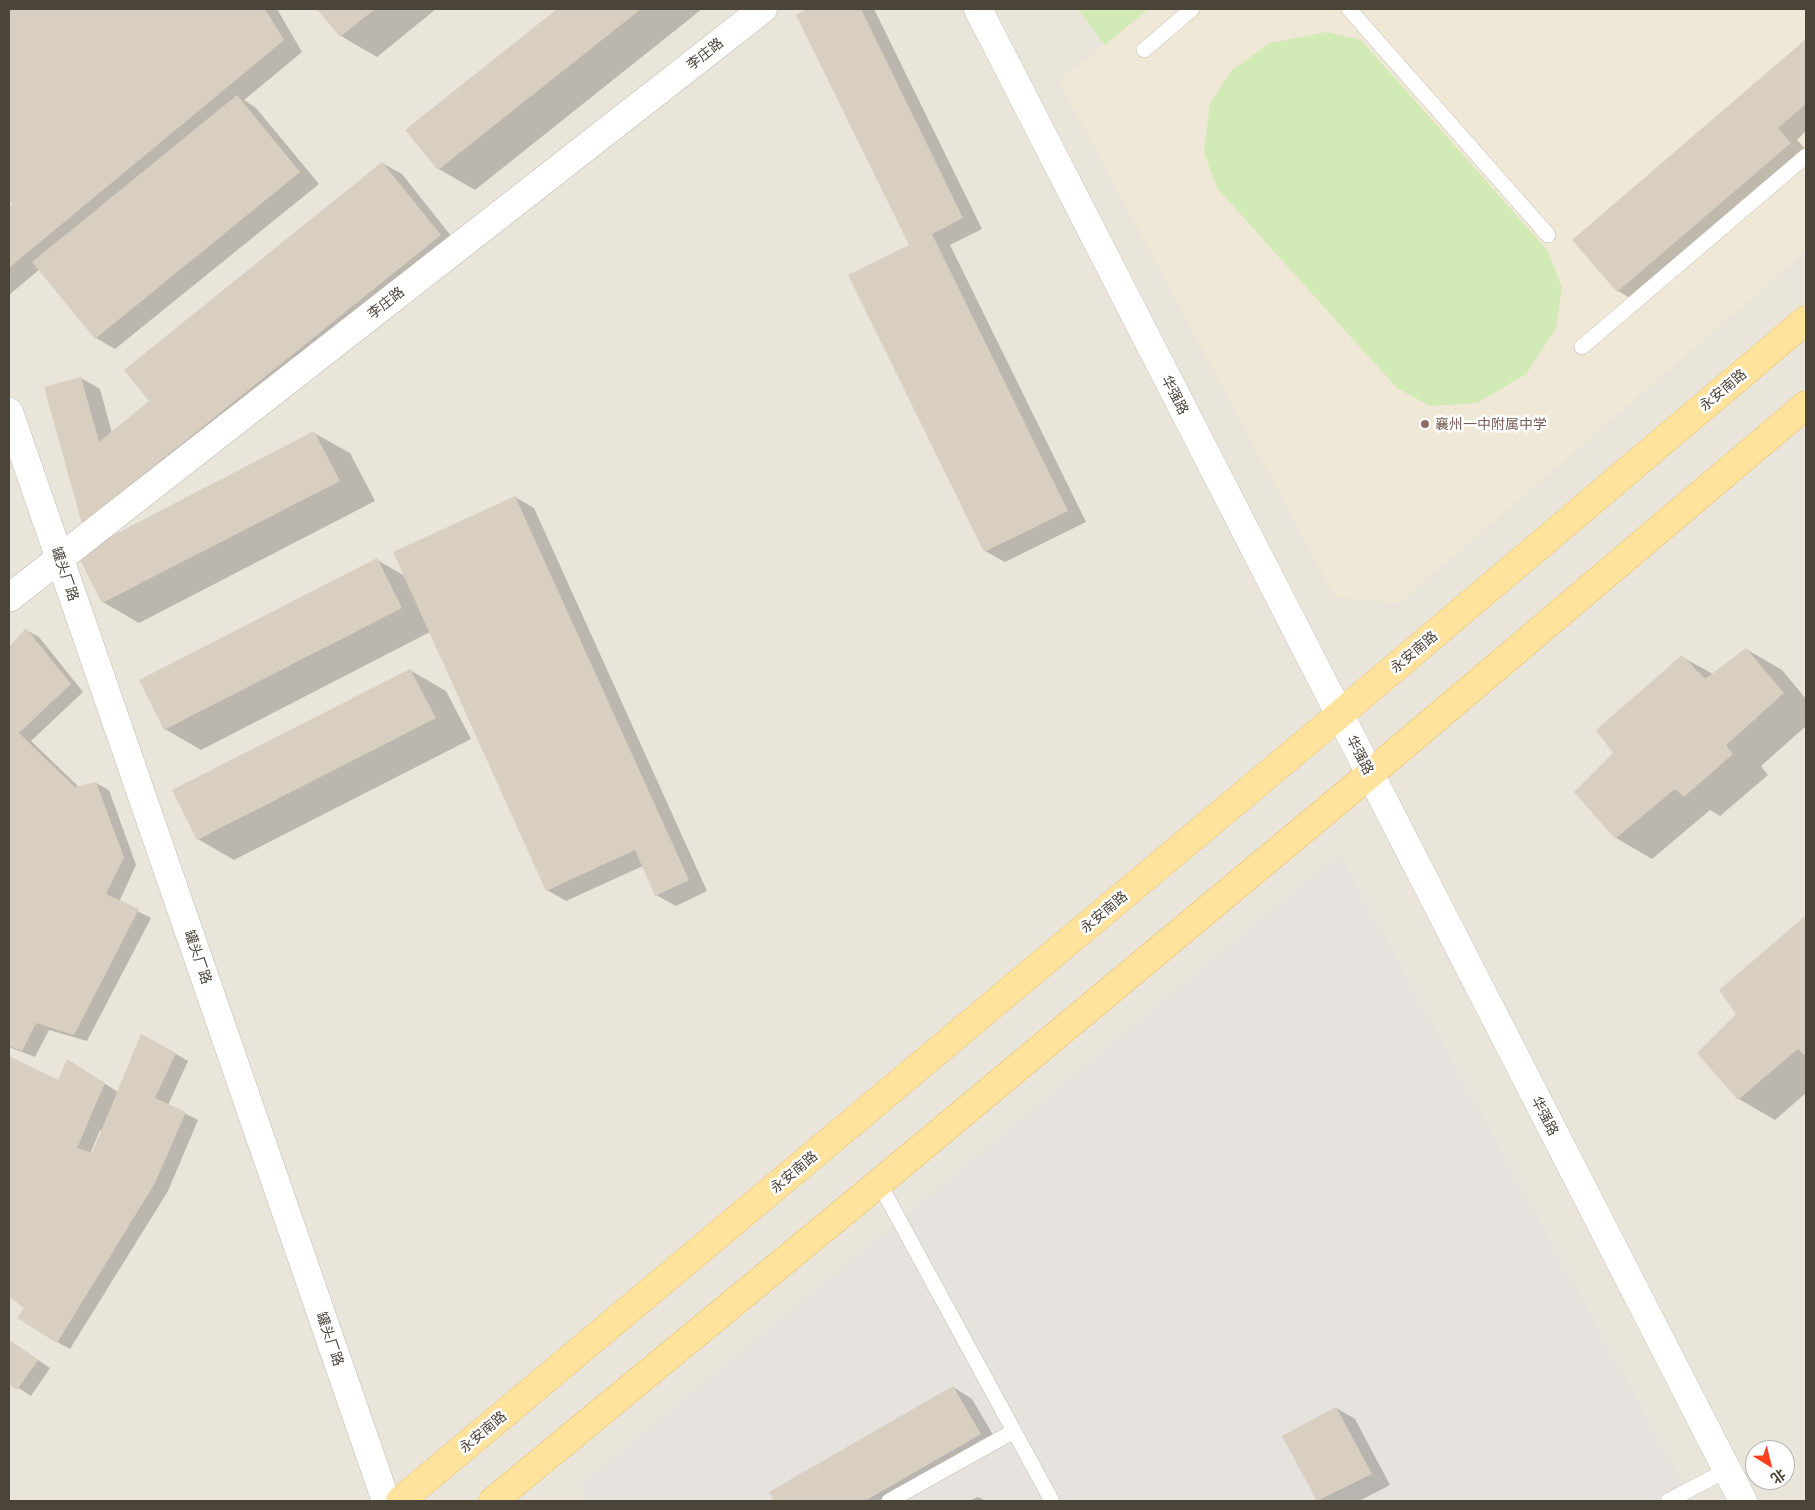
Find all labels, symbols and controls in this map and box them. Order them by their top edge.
street label: 李庄路 [683,34,727,74]
street label: 李庄路 [364,283,408,323]
street label: 永安南路 [1696,366,1750,414]
street label: 华强路 [1158,372,1192,418]
place label: 襄州一中附属中学 [1435,416,1547,432]
marker: 襄州一中附属中学 [1419,418,1431,430]
street label: 罐头厂路 [48,545,82,603]
street label: 永安南路 [1387,628,1441,676]
street label: 华强路 [1343,732,1377,778]
street label: 永安南路 [1077,888,1131,936]
street label: 罐头厂路 [181,928,215,986]
street label: 华强路 [1528,1093,1562,1139]
street label: 永安南路 [767,1148,821,1196]
street label: 罐头厂路 [313,1310,347,1368]
street label: 永安南路 [456,1408,510,1456]
north arrow [1745,1440,1795,1490]
text: 北 [1768,1466,1789,1488]

